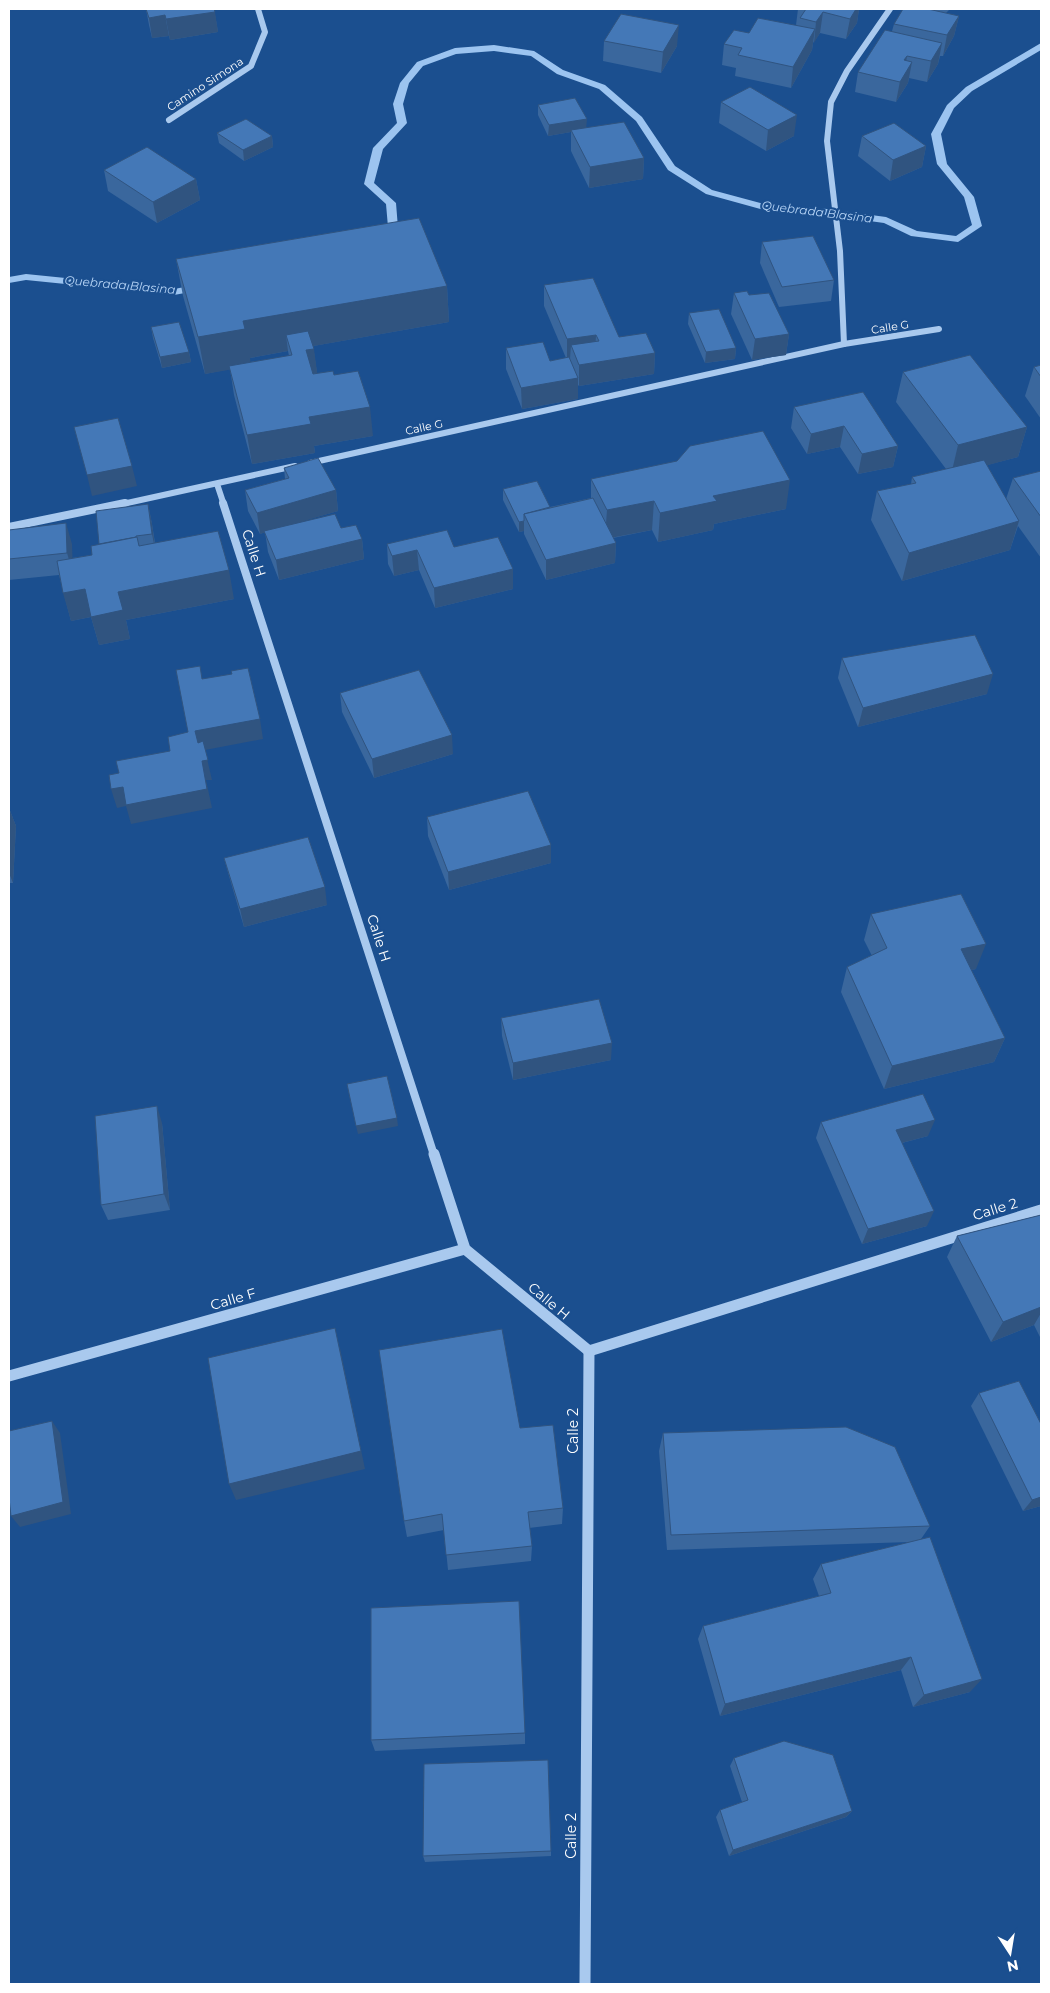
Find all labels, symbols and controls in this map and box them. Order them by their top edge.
street label: Camino Simona [164,54,246,114]
water label: Quebrada Blasina [761,197,873,226]
water label: Quebrada Blasina [64,272,176,297]
street label: Calle G [870,317,910,337]
street label: Calle G [404,416,444,438]
street label: Calle H [238,527,270,579]
street label: Calle H [363,912,395,964]
street label: Calle 2 [971,1194,1020,1224]
street label: Calle H [524,1278,574,1324]
street label: Calle F [208,1284,258,1314]
street label: Calle 2 [564,1408,582,1454]
street label: Calle 2 [562,1813,580,1859]
north arrow [985,1928,1035,1978]
text: N [1005,1956,1020,1976]

